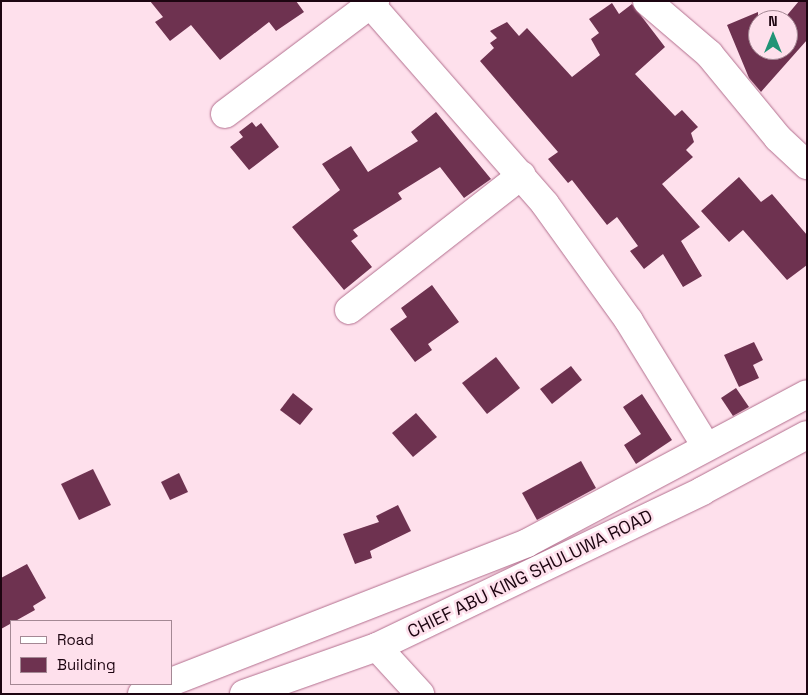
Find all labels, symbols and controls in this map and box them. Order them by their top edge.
north arrow [748,10,798,60]
text: N [768,12,778,30]
street label: CHIEF ABU KING SHULUWA ROAD [404,505,656,643]
legend [10,620,172,685]
text: Road [57,630,94,649]
text: Building [57,655,116,674]

